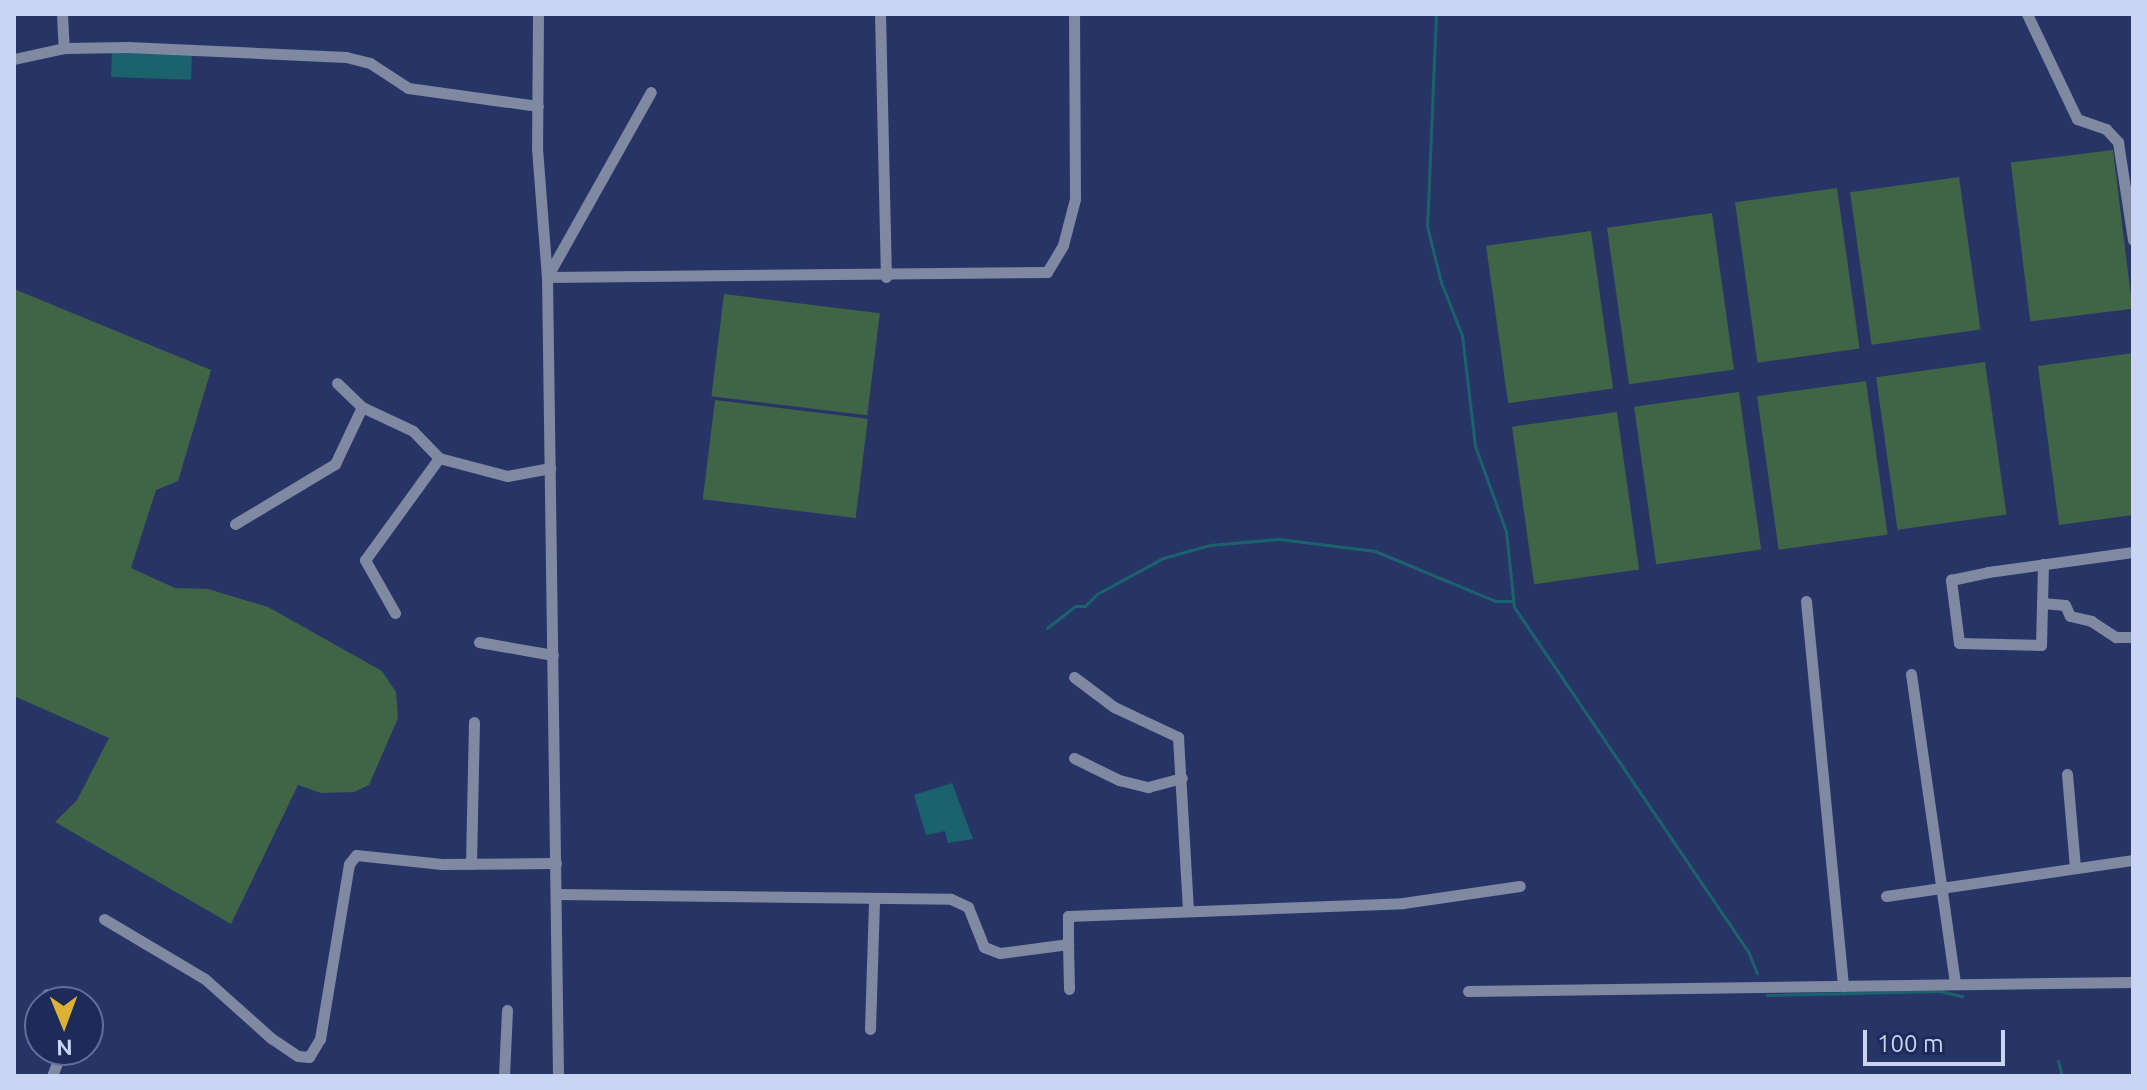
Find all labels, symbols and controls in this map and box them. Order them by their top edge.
north arrow [24,986,104,1066]
scale bar [1867,1014,2009,1064]
text: 100 m [1877,1030,1944,1057]
text: N [56,1036,73,1061]

